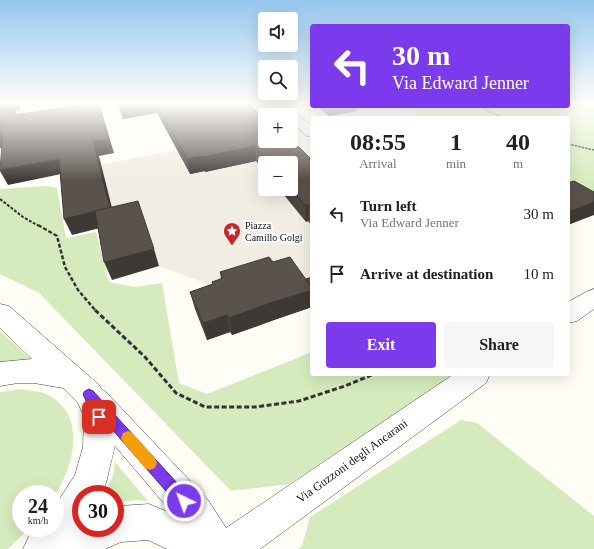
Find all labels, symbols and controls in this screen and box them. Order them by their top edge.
map controls [258,12,298,196]
button: sound [258,12,298,52]
icon: left [326,40,378,92]
text: 30 m [392,40,450,71]
button: search [258,60,298,100]
text: Via Edward Jenner [392,73,529,93]
button: + [258,108,298,148]
text: 08:55 [350,129,406,155]
text: 1 [450,129,462,155]
text: 40 [506,129,530,155]
button: − [258,156,298,196]
text: Arrival [359,156,397,171]
text: min [446,156,466,171]
text: m [513,156,523,171]
text: Turn left [360,198,417,214]
icon: left [326,203,348,225]
text: 30 m [524,206,554,222]
text: Via Edward Jenner [360,215,459,230]
place label: Piazza Camillo Golgi [245,220,303,243]
place icon: Piazza Camillo Golgi [222,221,242,246]
icon: arrive [326,263,348,285]
text: Arrive at destination [360,266,493,282]
text: 10 m [524,266,554,282]
button: Exit [326,322,436,368]
button: Share [444,322,554,368]
pin [82,400,116,434]
icon: arrive [88,406,110,428]
street label: Via Guzzoni degli Ancarani [294,416,411,506]
position arrow [163,480,205,522]
speed limit sign: 30 [72,485,124,537]
text: 24 [28,495,48,517]
text: km/h [28,515,48,526]

